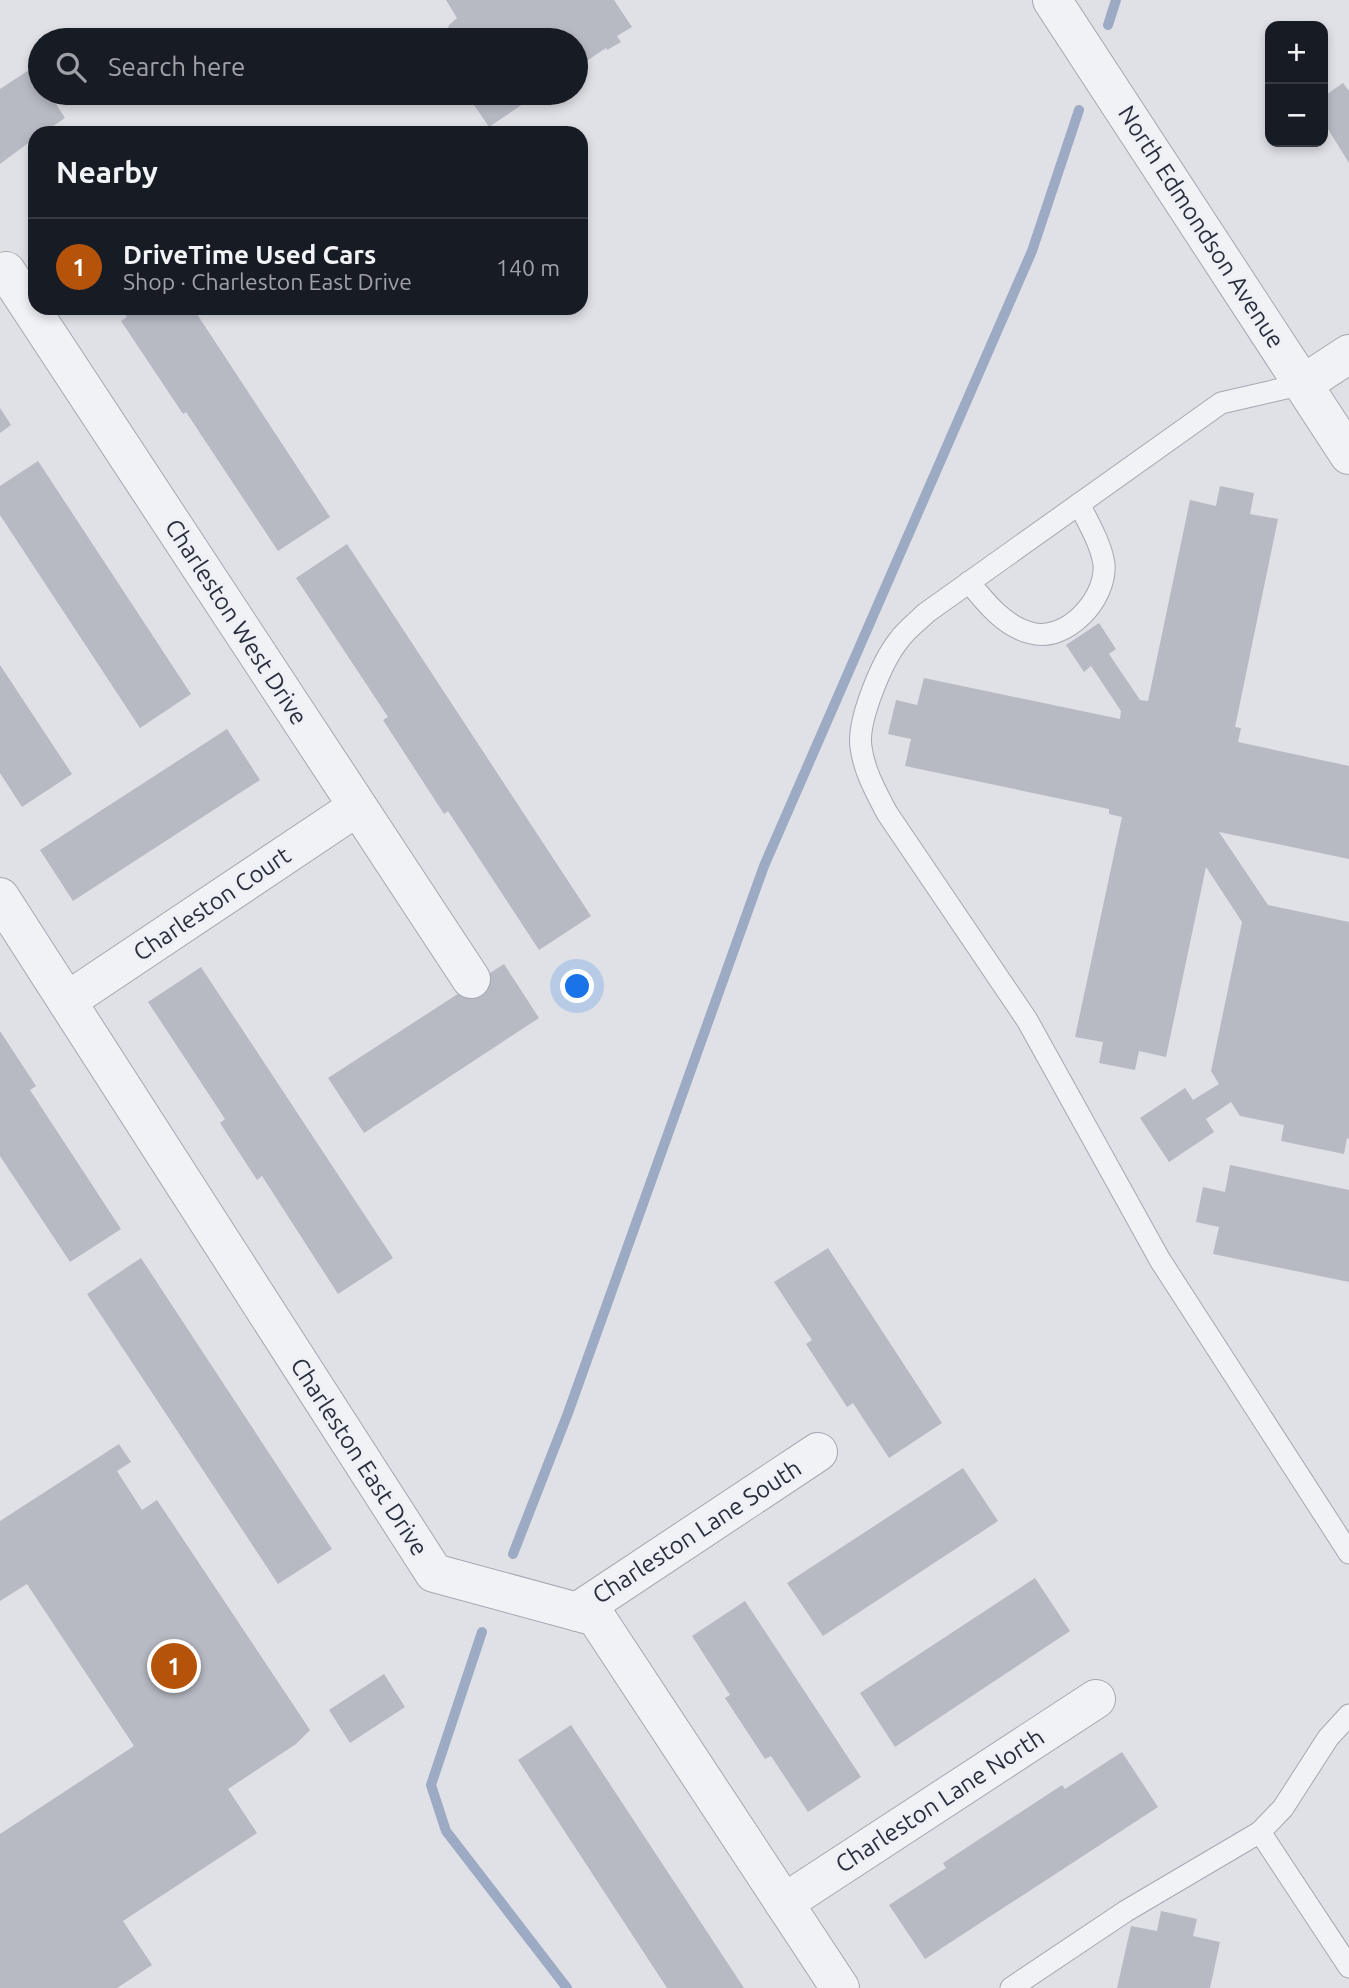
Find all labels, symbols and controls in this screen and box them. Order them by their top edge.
map controls [1265,21,1328,147]
button: + [1265,21,1328,84]
search box [28,28,588,105]
icon: search [52,48,90,86]
text: Search here [108,52,245,81]
button: − [1265,84,1328,147]
street label: North Edmondson Avenue [1113,101,1290,353]
text: Nearby [56,155,158,189]
text: DriveTime Used Cars [123,240,376,269]
text: 1 [73,255,85,280]
text: 140 m [496,255,560,280]
text: Shop · Charleston East Drive [123,269,412,294]
street label: Charleston West Drive [160,514,313,730]
street label: Charleston Court [128,841,296,966]
your location [560,969,594,1003]
street label: Charleston East Drive [285,1353,433,1561]
street label: Charleston Lane South [588,1454,806,1609]
pin: 1 [151,1640,197,1692]
street label: Charleston Lane North [831,1723,1049,1878]

